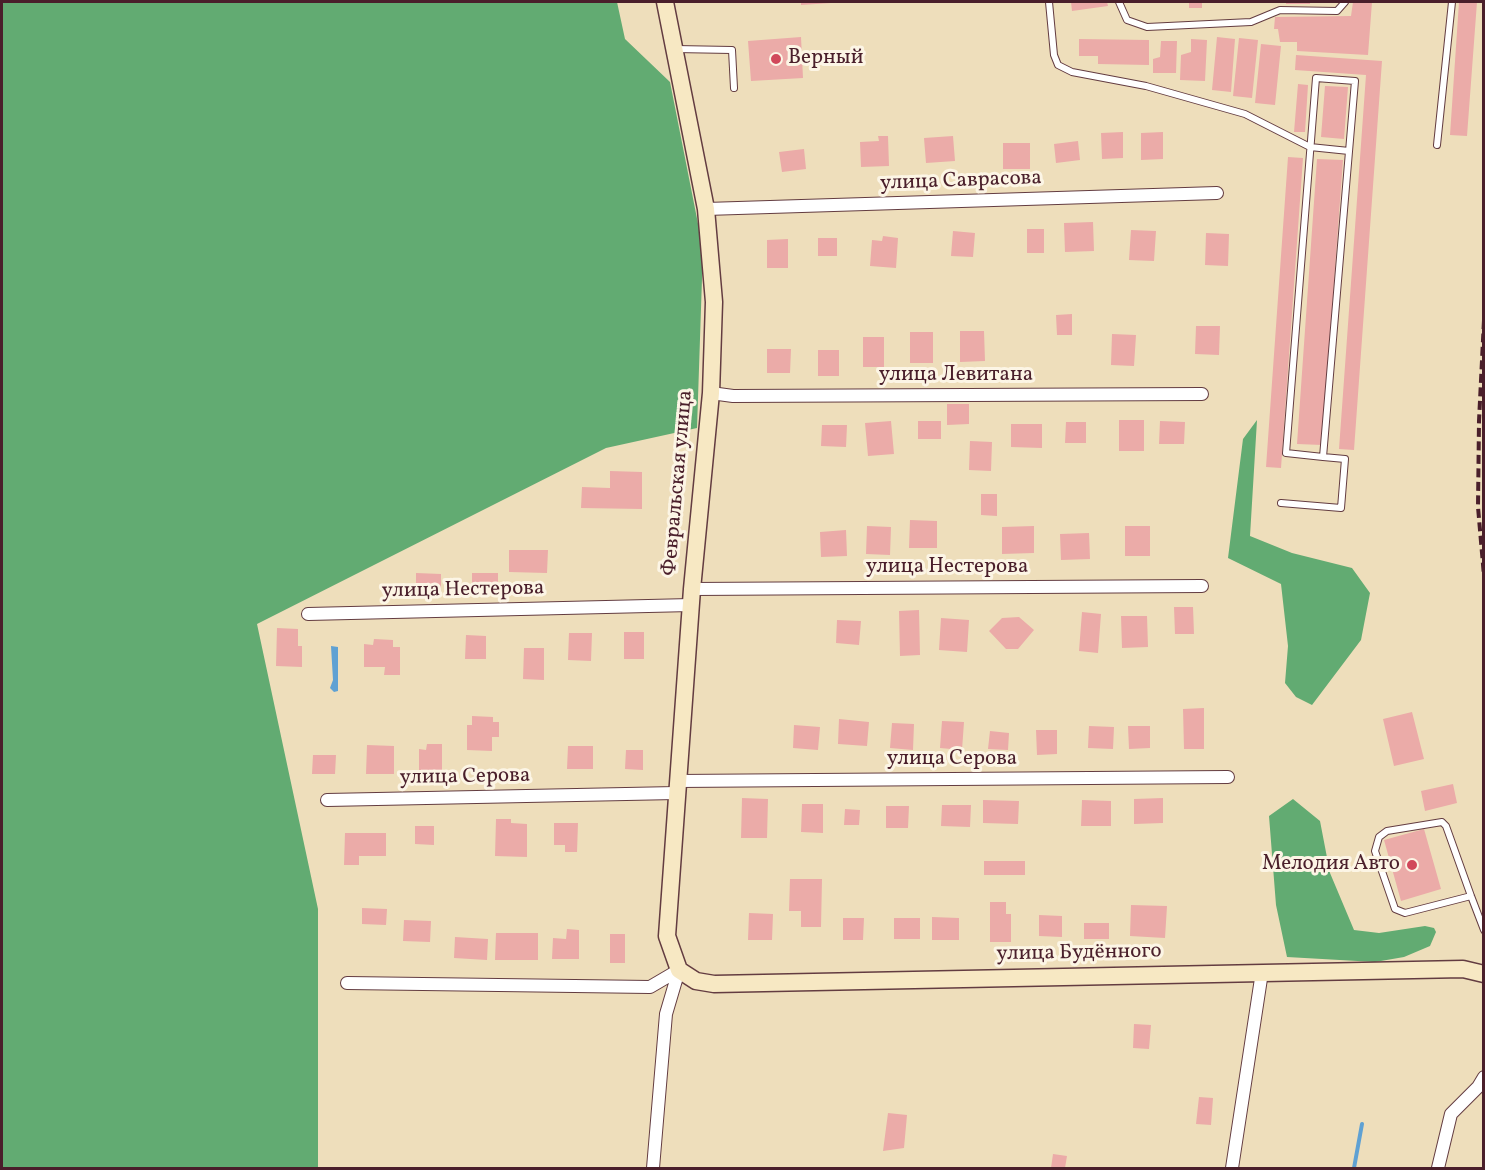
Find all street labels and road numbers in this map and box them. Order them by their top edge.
street label: улица Саврасова [880,167,1042,197]
street label: улица Левитана [879,363,1033,389]
street label: Февральская улица [658,389,700,577]
street label: улица Нестерова [866,555,1028,581]
street label: улица Нестерова [381,577,545,605]
street label: улица Серова [887,747,1017,773]
street label: улица Серова [399,764,531,792]
street label: улица Будённого [996,940,1162,968]

